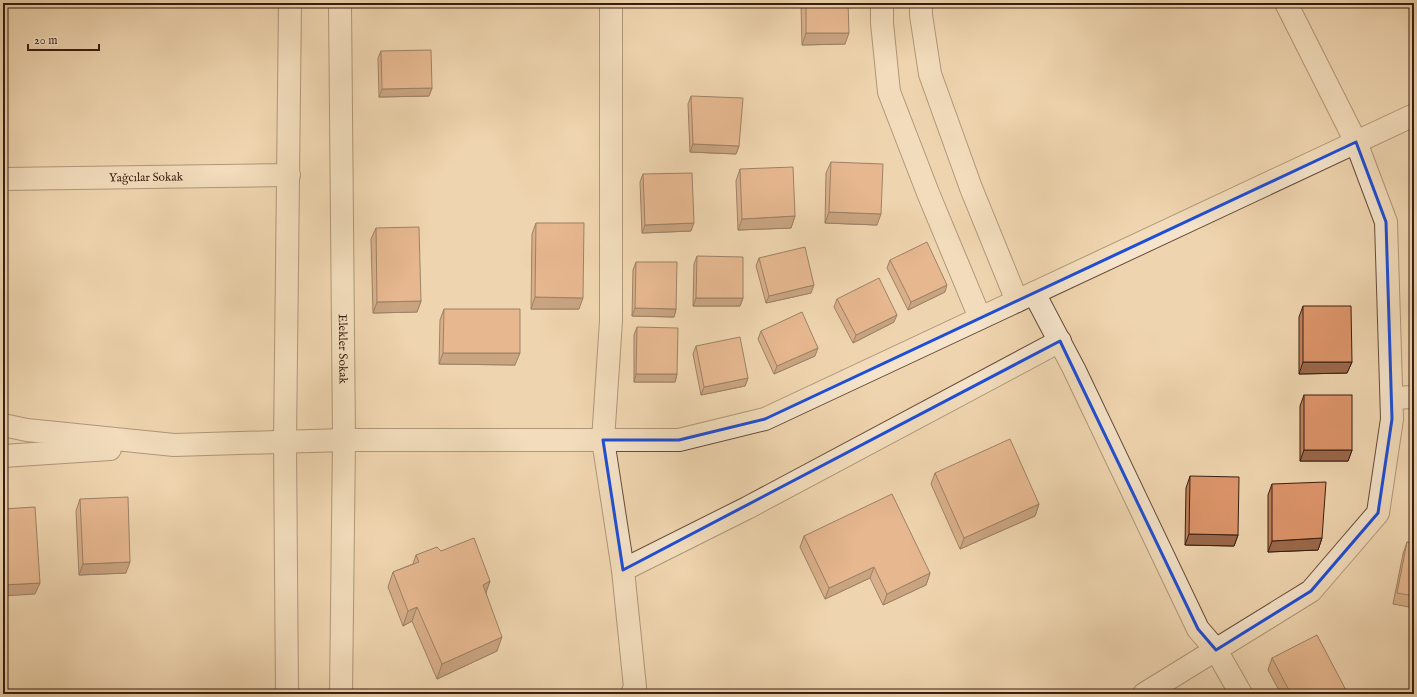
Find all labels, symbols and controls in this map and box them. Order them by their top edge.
scale bar [28,26,99,52]
text: 20 m [34,33,57,48]
street label: Yağcılar Sokak [109,169,184,186]
street label: Elekler Sokak [335,314,350,385]

